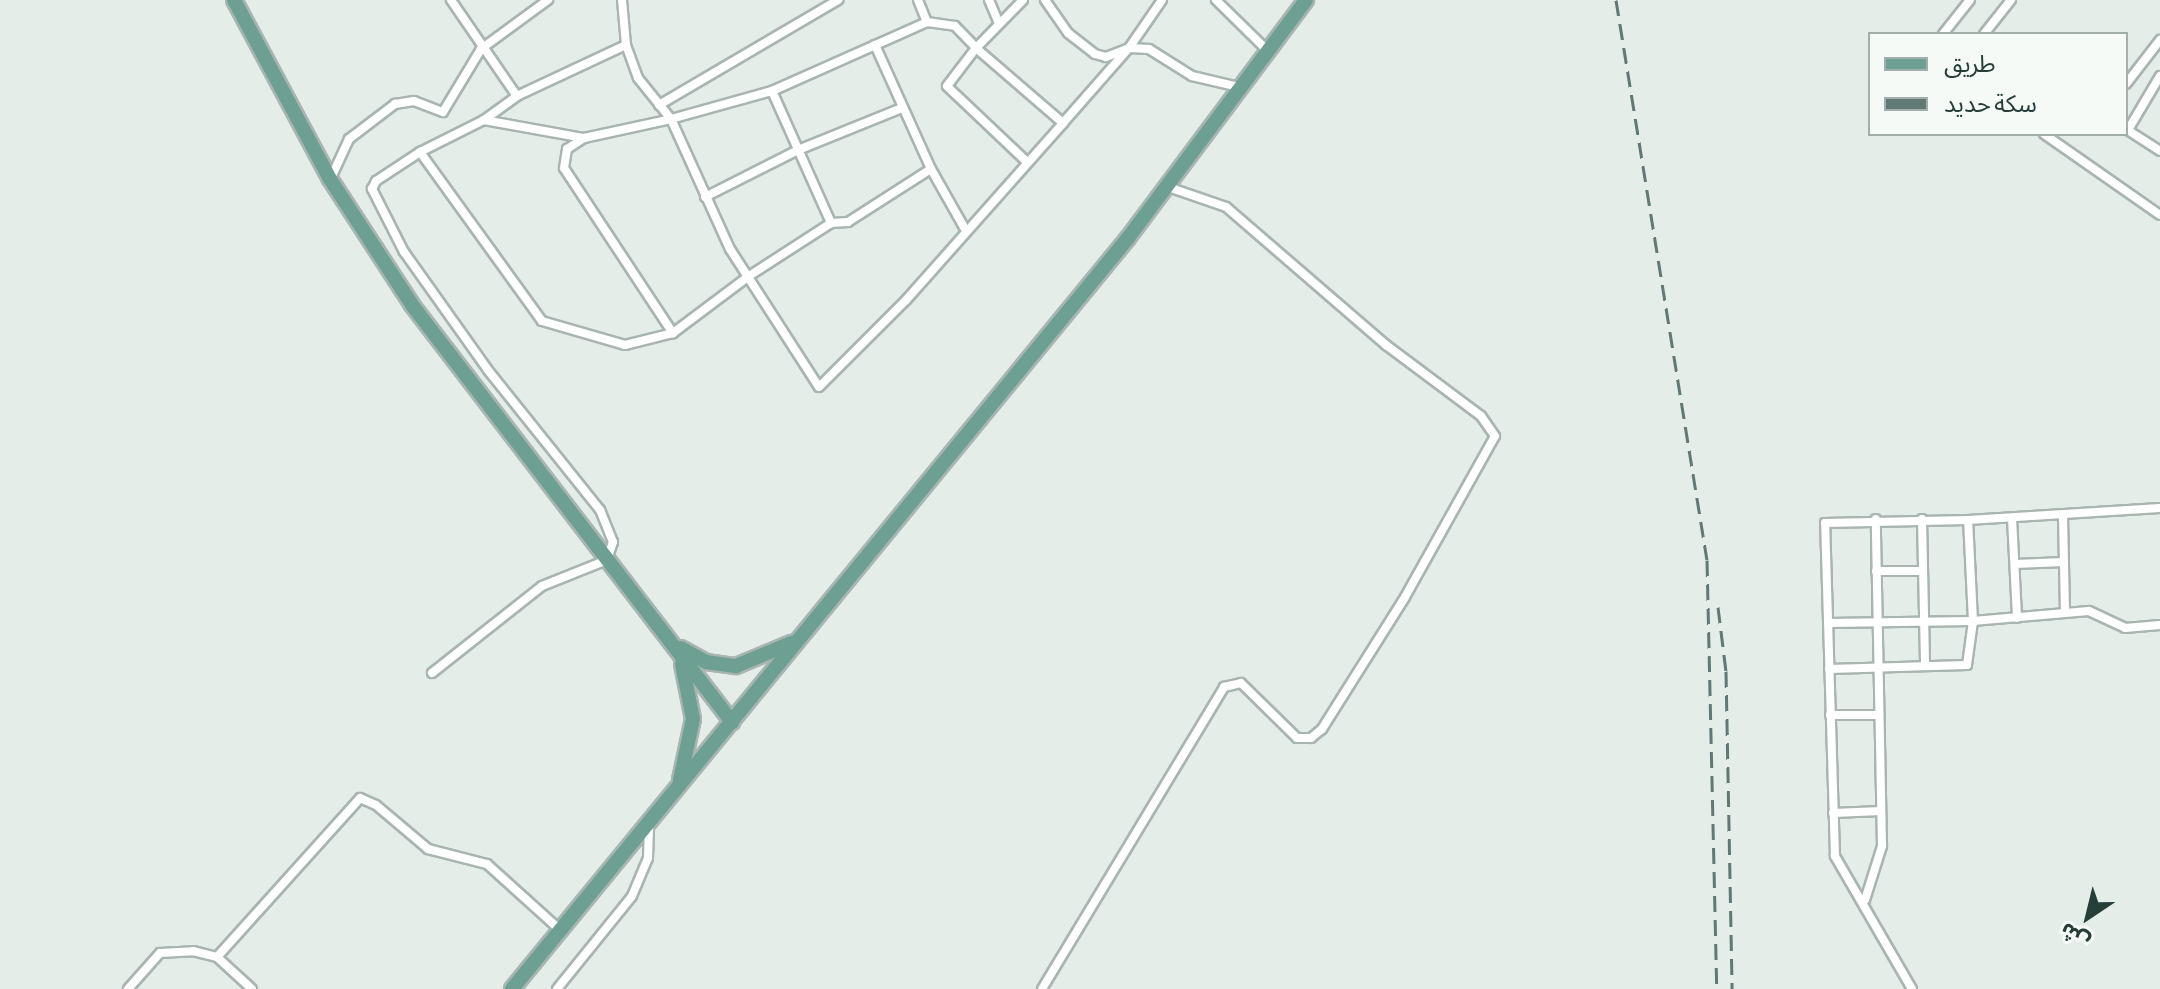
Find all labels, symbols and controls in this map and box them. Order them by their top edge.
legend [1868,32,2128,136]
text: طريق [1944,50,1996,77]
text: سكة حديد [1944,90,2037,117]
north arrow [2048,877,2128,957]
text: ش [2054,917,2094,956]

